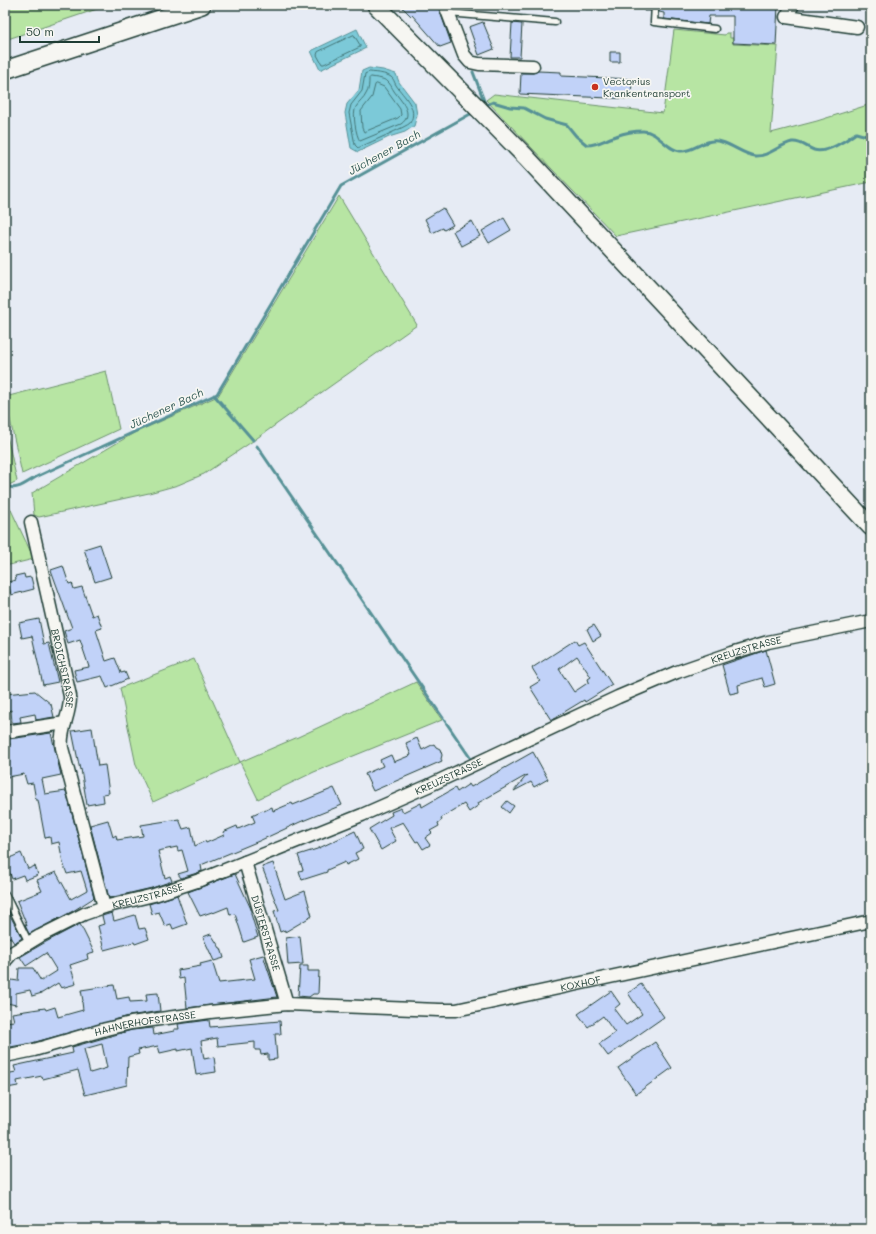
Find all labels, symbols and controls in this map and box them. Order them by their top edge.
scale bar [20,18,99,44]
text: 50 m [26,23,54,39]
place label: Vectorius Krankentransport [603,74,690,100]
marker: Vectorius Krankentransport [590,82,600,92]
water label: Jüchener Bach [345,126,423,178]
water label: Jüchener Bach [127,384,205,432]
street label: BROICHSTRASSE [48,627,77,709]
street label: KREUZSTRASSE [709,632,783,667]
street label: KREUZSTRASSE [413,754,485,798]
street label: KREUZSTRASSE [111,879,185,912]
street label: DÜSTERSTRASSE [248,893,284,973]
street label: KOXHOF [559,972,603,994]
street label: HAHNERHOFSTRASSE [92,1007,197,1039]

